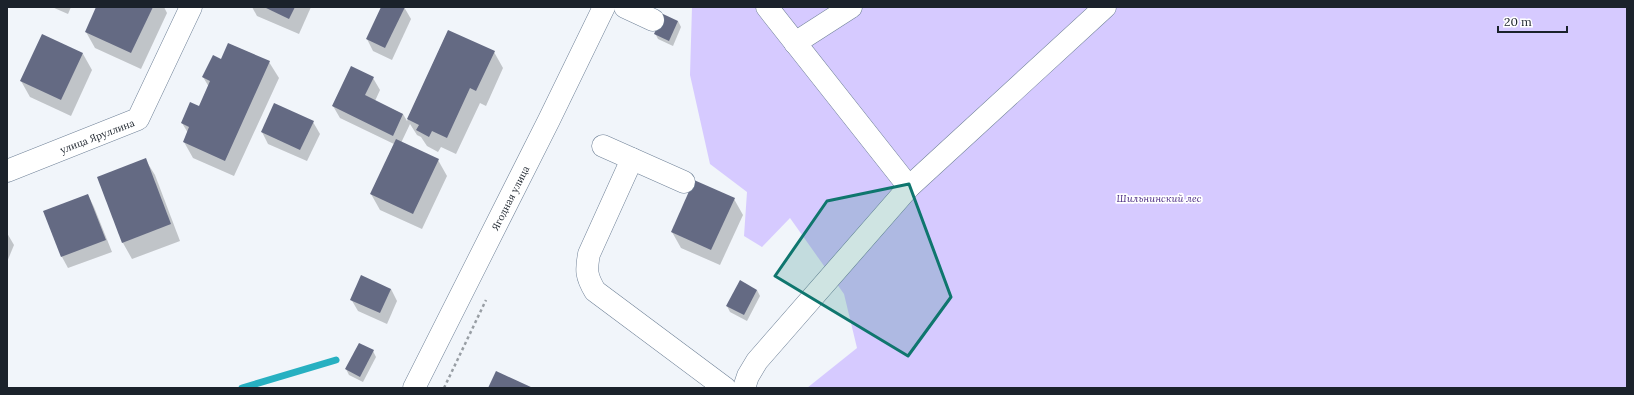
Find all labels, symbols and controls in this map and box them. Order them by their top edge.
scale bar [1498,8,1567,34]
text: 20 m [1504,14,1532,29]
street label: улица Яруллина [58,116,136,157]
street label: Ягодная улица [489,164,532,233]
park label: Шильнинский лес [1117,192,1202,205]

